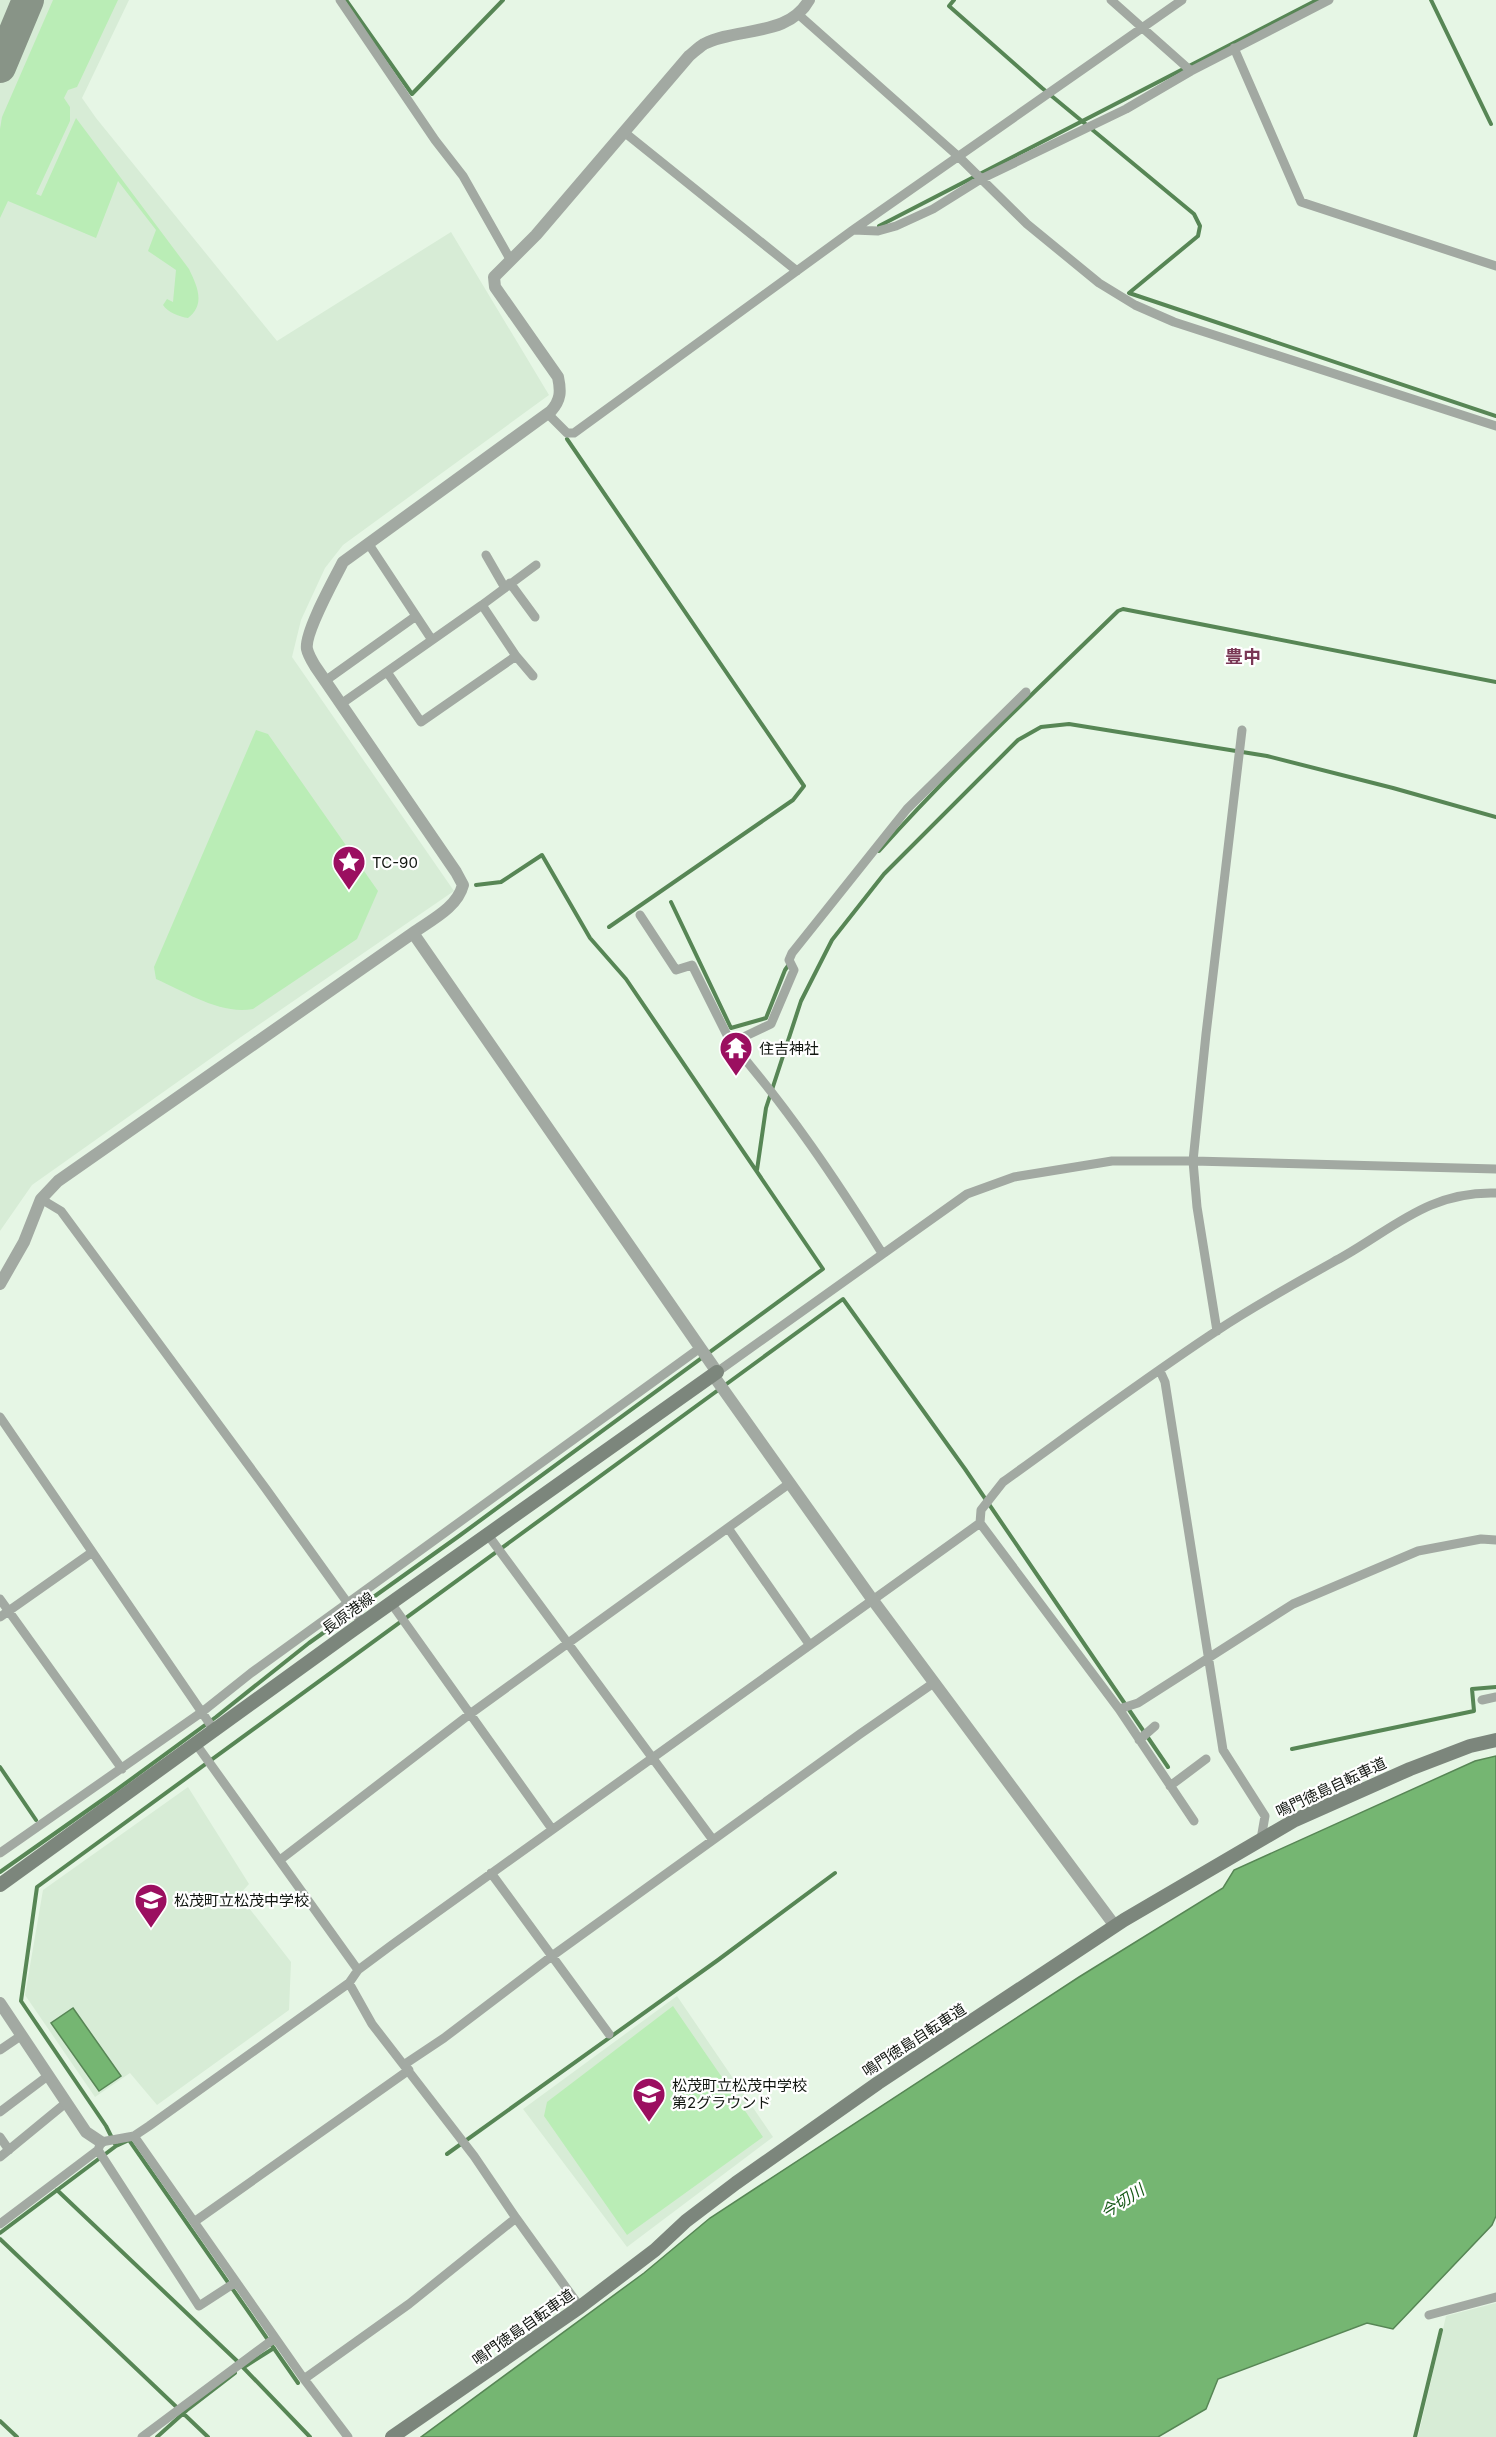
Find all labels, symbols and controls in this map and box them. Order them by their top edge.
district label: 豊中 [1225,646,1261,667]
place icon: TC-90 [331,844,367,891]
place label: TC-90 [372,853,418,872]
temple icon: 住吉神社 [718,1030,754,1077]
place label: 住吉神社 [759,1039,819,1058]
street label: 長原港線 [318,1588,378,1638]
street label: 鳴門徳島自転車道 [1273,1753,1389,1821]
school or university icon: 松茂町立松茂中学校 [133,1882,169,1929]
place label: 松茂町立松茂中学校 [174,1891,309,1910]
street label: 鳴門徳島自転車道 [858,1999,970,2081]
school or university icon: 松茂町立松茂中学校 第2グラウンド [631,2076,667,2123]
place label: 松茂町立松茂中学校 第2グラウンド [672,2076,807,2112]
water label: 今切川 [1096,2178,1149,2222]
street label: 鳴門徳島自転車道 [468,2285,578,2369]

